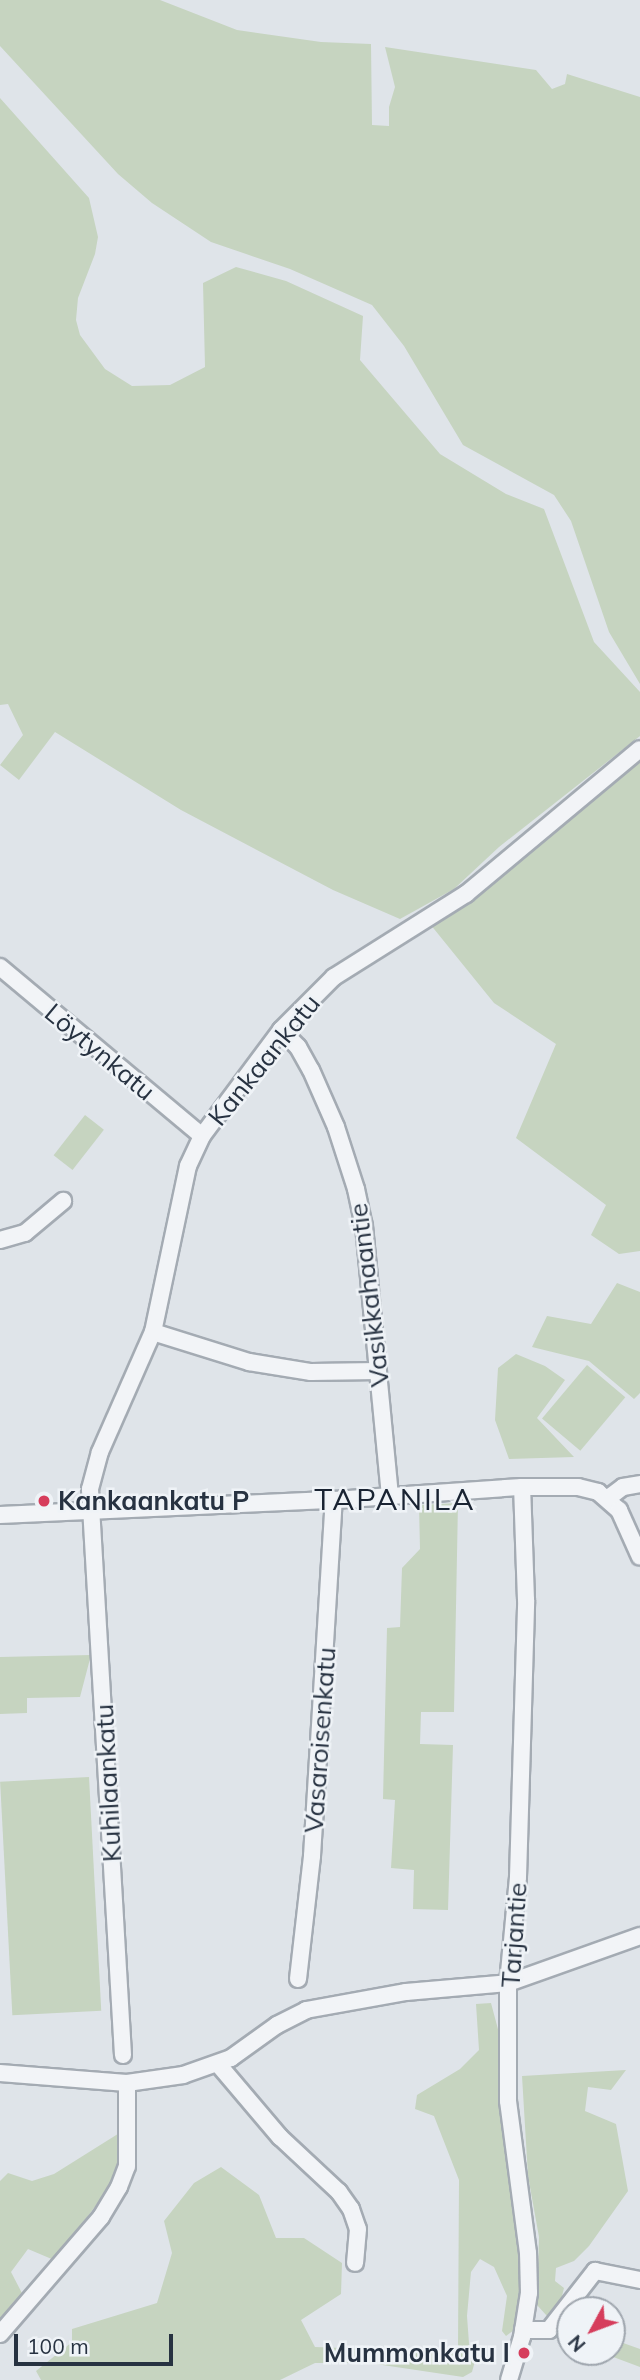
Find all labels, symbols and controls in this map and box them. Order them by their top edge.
street label: Kankaankatu [202,988,326,1132]
street label: Löytynkatu [39,997,161,1107]
street label: Vasikkahaantie [342,1201,396,1389]
district label: TAPANILA [315,1481,475,1517]
place label: Kankaankatu P [58,1485,249,1517]
marker: Kankaankatu P [36,1493,52,1509]
street label: Vasaroisenkatu [298,1646,342,1834]
street label: Kuhilaankatu [88,1703,128,1863]
street label: Tarjantie [495,1881,533,1989]
north arrow [556,2296,626,2366]
scale bar [18,2320,177,2364]
text: N [563,2330,590,2357]
text: 100 m [27,2333,89,2359]
place label: Mummonkatu I [324,2337,510,2369]
marker: Mummonkatu I [516,2345,532,2361]

